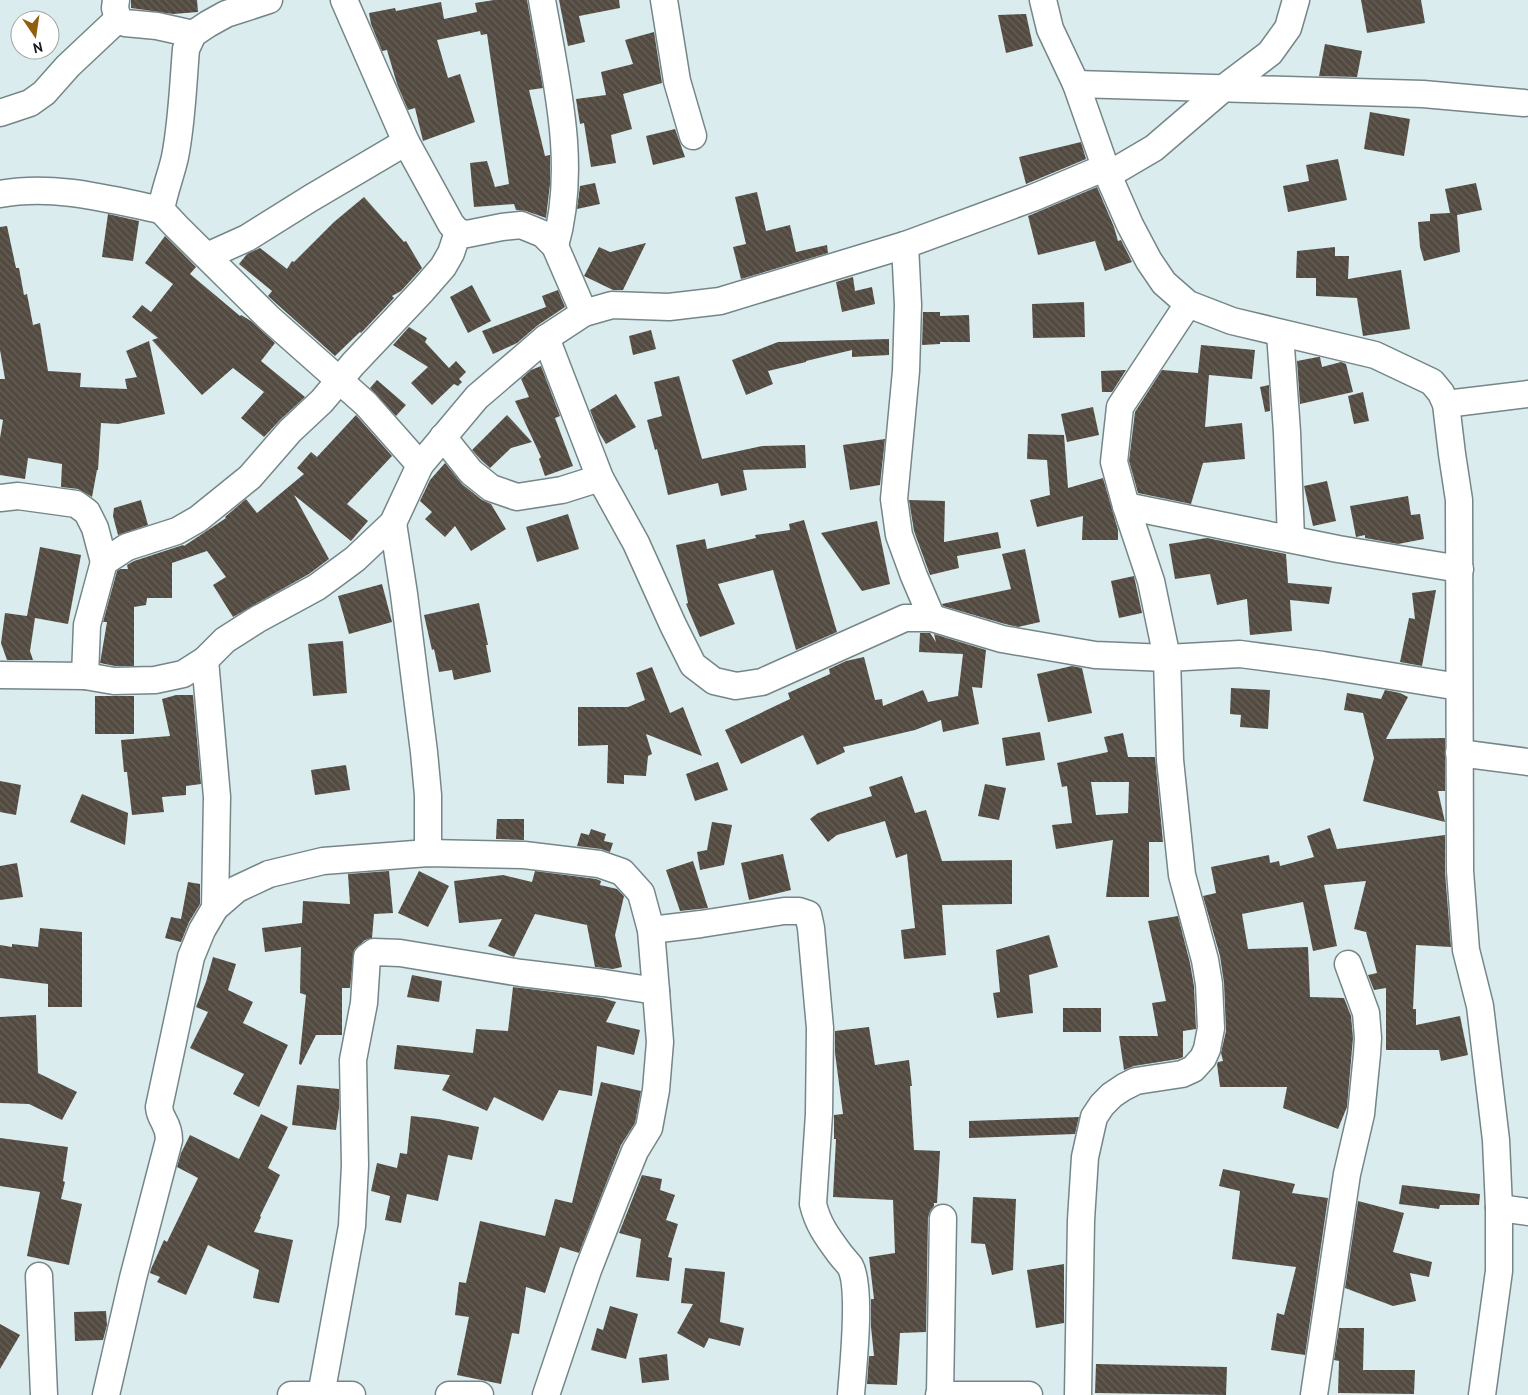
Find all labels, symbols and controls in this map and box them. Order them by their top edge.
north arrow [10,10,60,60]
text: N [31,38,44,57]

